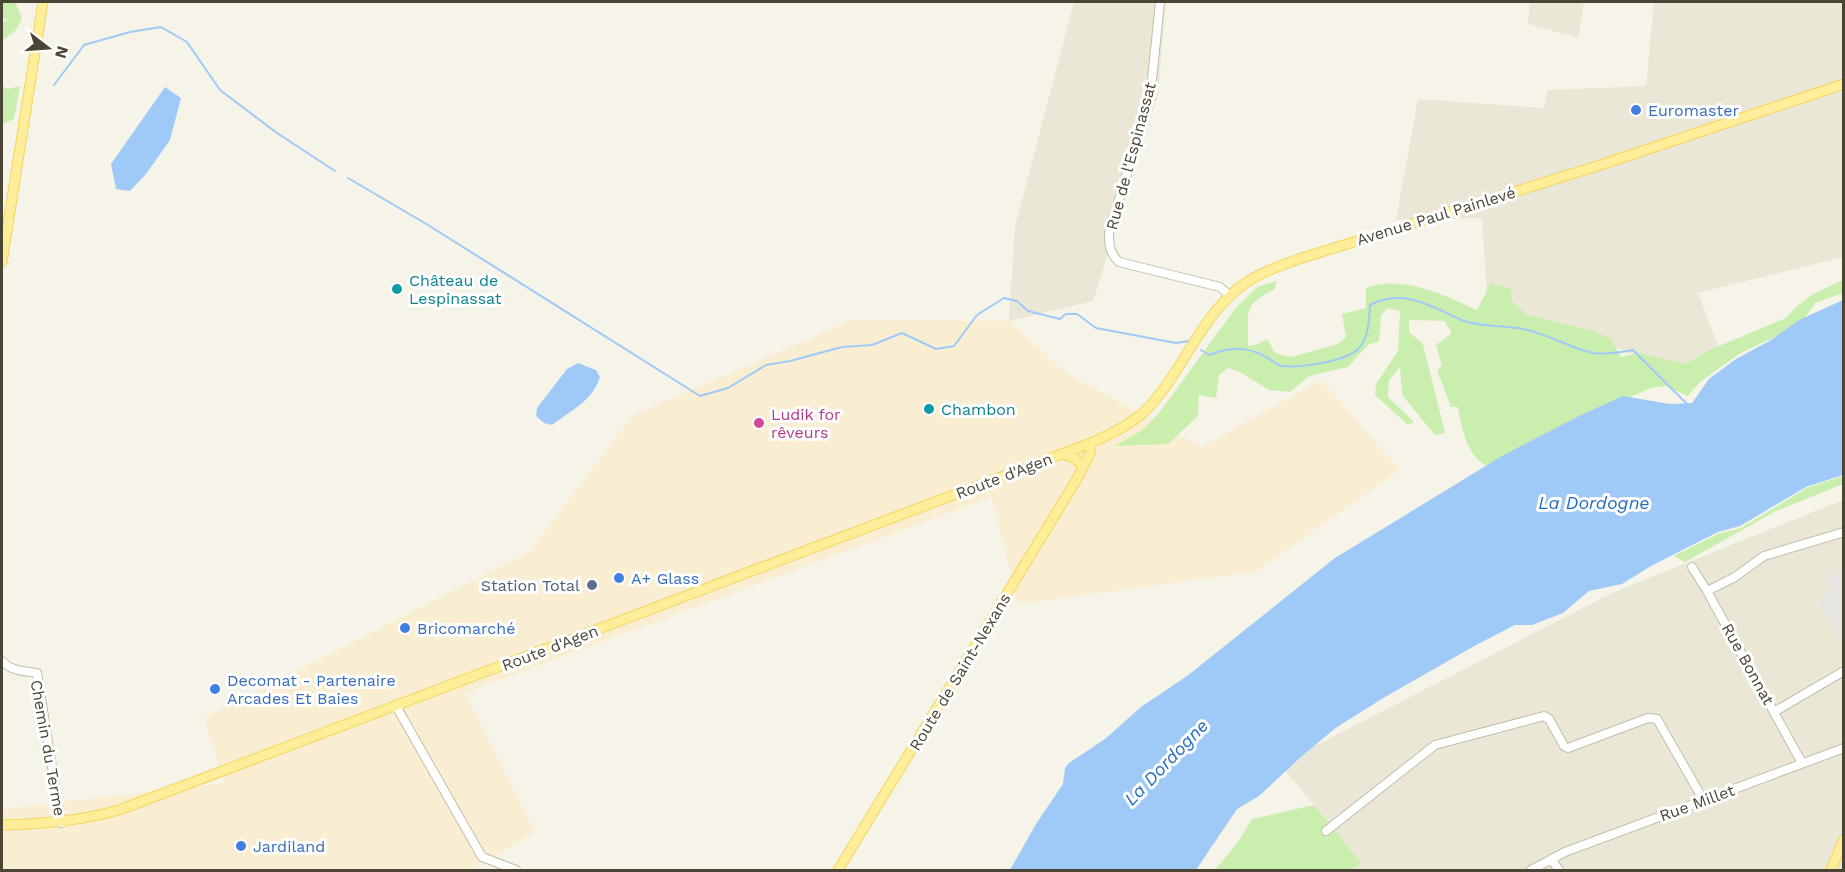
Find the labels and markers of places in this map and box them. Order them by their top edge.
place label: Euromaster [1648,101,1739,120]
marker: Euromaster [1629,103,1643,117]
place label: Château de Lespinassat [409,271,502,308]
marker: Château de Lespinassat [390,282,404,296]
place label: Chambon [941,400,1016,419]
marker: Chambon [922,402,936,416]
place label: Ludik for rêveurs [771,405,841,442]
marker: Ludik for rêveurs [752,416,766,430]
place label: A+ Glass [631,569,699,588]
marker: A+ Glass [612,571,626,585]
place label: Station Total [481,576,580,595]
marker: Station Total [585,578,599,592]
place label: Bricomarché [417,619,515,638]
marker: Bricomarché [398,621,412,635]
place label: Decomat - Partenaire Arcades Et Baies [227,671,396,708]
marker: Decomat - Partenaire Arcades Et Baies [208,682,222,696]
place label: Jardiland [253,837,325,856]
marker: Jardiland [234,839,248,853]

